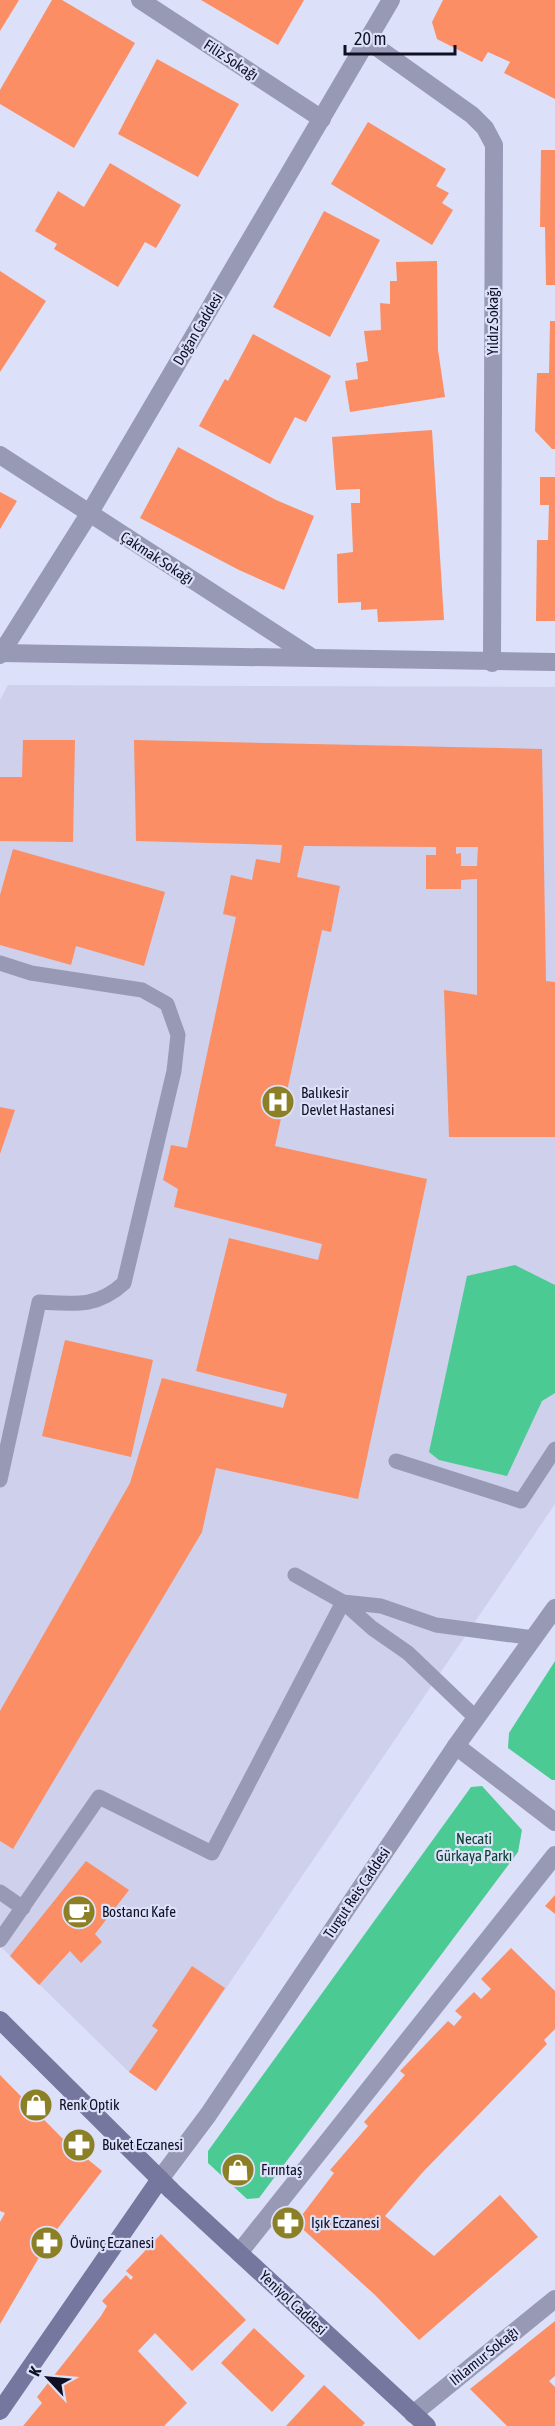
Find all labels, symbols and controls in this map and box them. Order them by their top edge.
scale bar [345,18,454,56]
text: 20 m [354,28,386,49]
street label: Filiz Sokağı [201,36,262,83]
street label: Yıldız Sokağı [484,287,501,355]
street label: Doğan Caddesi [169,289,226,368]
street label: Çakmak Sokağı [118,528,197,587]
hospital icon: Balıkesir Devlet Hastanesi [260,1084,296,1120]
place label: Balıkesir Devlet Hastanesi [301,1084,394,1118]
park label: Necati Gürkaya Parkı [436,1830,512,1864]
street label: Turgut Reis Caddesi [320,1844,393,1941]
cafe icon: Bostancı Kafe [61,1894,97,1930]
place label: Bostancı Kafe [102,1903,176,1920]
shop icon: Renk Optik [18,2087,54,2123]
place label: Renk Optik [59,2096,120,2113]
pharmacy icon: Buket Eczanesi [61,2127,97,2163]
place label: Buket Eczanesi [102,2136,183,2153]
shop icon: Fırıntaş [220,2152,256,2188]
place label: Fırıntaş [261,2161,302,2178]
pharmacy icon: Işık Eczanesi [270,2205,306,2241]
place label: Işık Eczanesi [311,2214,379,2231]
pharmacy icon: Övünç Eczanesi [29,2225,65,2261]
place label: Övünç Eczanesi [70,2234,154,2251]
street label: Yeniyol Caddesi [256,2267,331,2338]
street label: Ihlamur Sokağı [446,2323,521,2388]
north arrow [18,2348,78,2408]
text: K [25,2364,44,2379]

